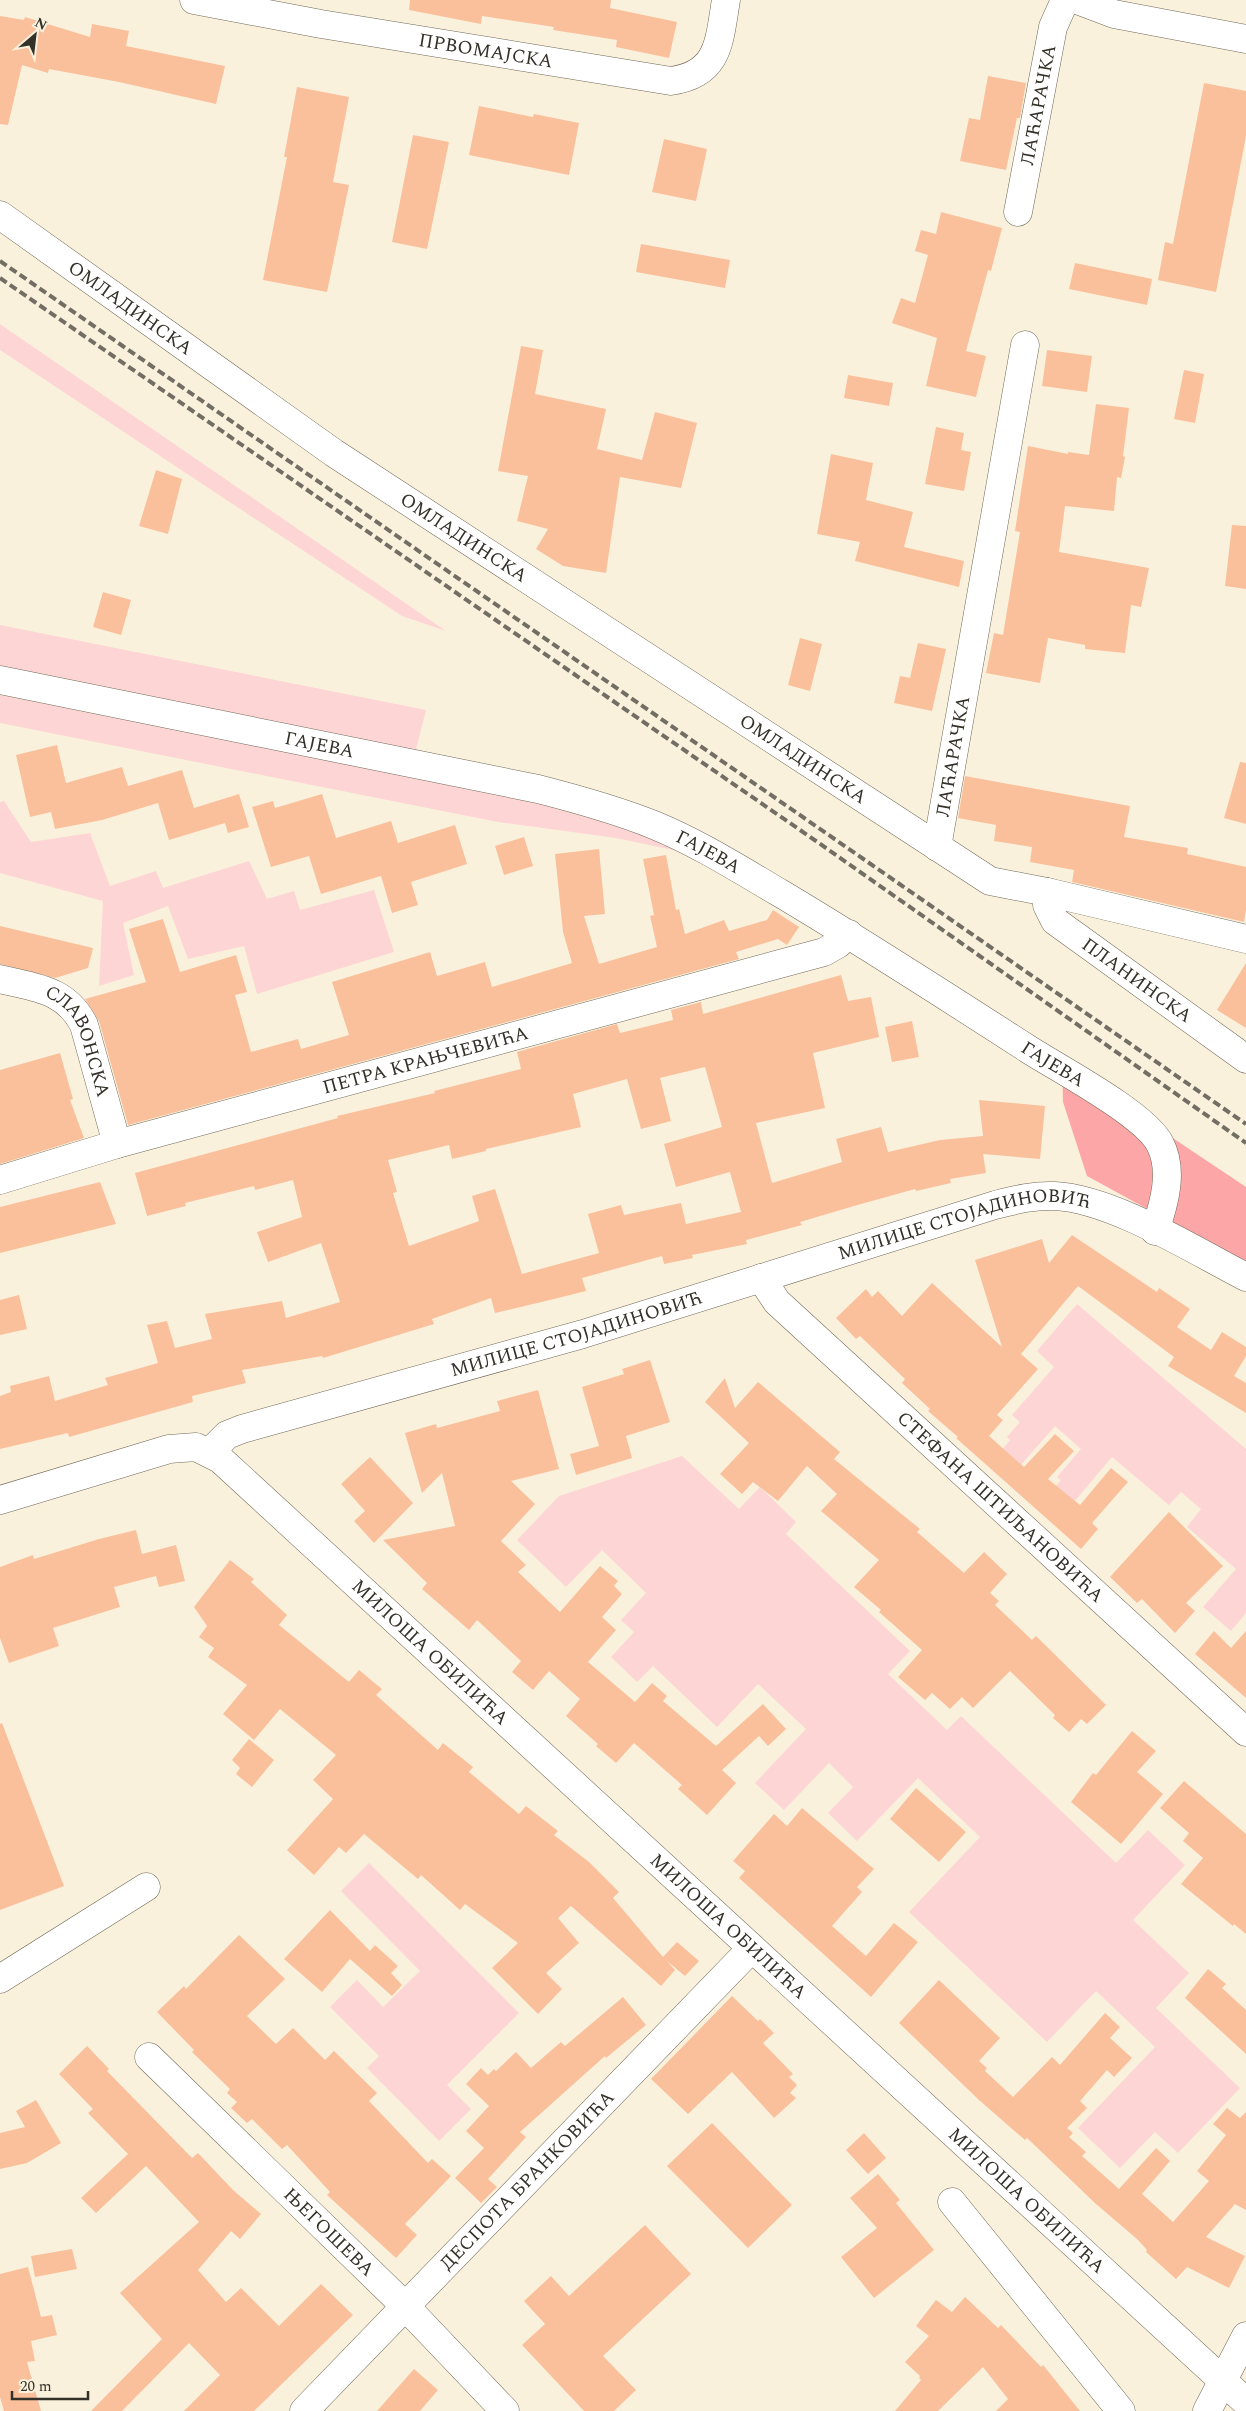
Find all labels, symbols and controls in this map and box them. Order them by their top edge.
north arrow [10,10,60,60]
text: N [31,12,51,36]
street label: ПРВОМАЈСКА [416,26,555,76]
street label: ЛАЋАРАЧКА [1013,42,1064,168]
street label: ОМЛАДИНСКА [62,253,199,362]
street label: ОМЛАДИНСКА [394,485,533,590]
street label: ЛАЋАРАЧКА [928,694,978,819]
street label: ОМЛАДИНСКА [733,707,873,811]
street label: ГАЈЕВА [282,724,357,766]
street label: ГАЈЕВА [671,822,746,881]
street label: ПЛАНИНСКА [1076,930,1198,1030]
street label: СЛАВОНСКА [40,978,118,1100]
street label: ПЕТРА КРАЊЧЕВИЋА [319,1018,532,1102]
street label: ГАЈЕВА [1015,1034,1091,1095]
street label: МИЛИЦЕ СТОЈАДИНОВИЋ [834,1181,1095,1268]
street label: МИЛИЦЕ СТОЈАДИНОВИЋ [447,1283,706,1385]
street label: СТЕФАНА ШТИЉАНОВИЋА [890,1404,1111,1610]
street label: МИЛОША ОБИЛИЋА [345,1572,515,1732]
street label: МИЛОША ОБИЛИЋА [643,1846,814,2006]
street label: ДЕСПОТА БРАНКОВИЋА [433,2084,621,2277]
street label: МИЛОША ОБИЛИЋА [941,2120,1112,2280]
street label: ЊЕГОШЕВА [277,2181,381,2283]
scale bar [12,2368,89,2400]
text: 20 m [20,2375,52,2398]

